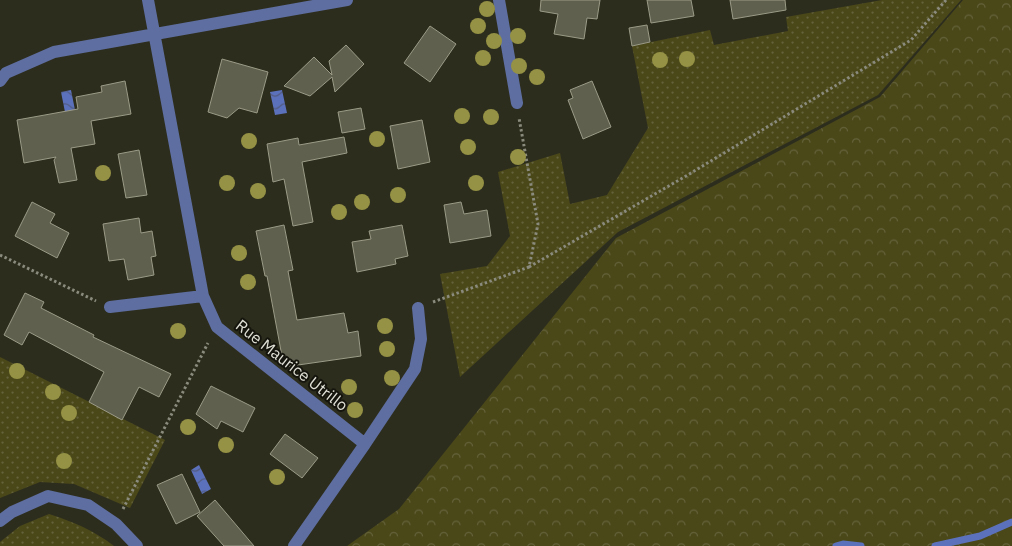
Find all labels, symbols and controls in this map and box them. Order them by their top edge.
street label: Rue Maurice Utrillo [232,315,352,415]

